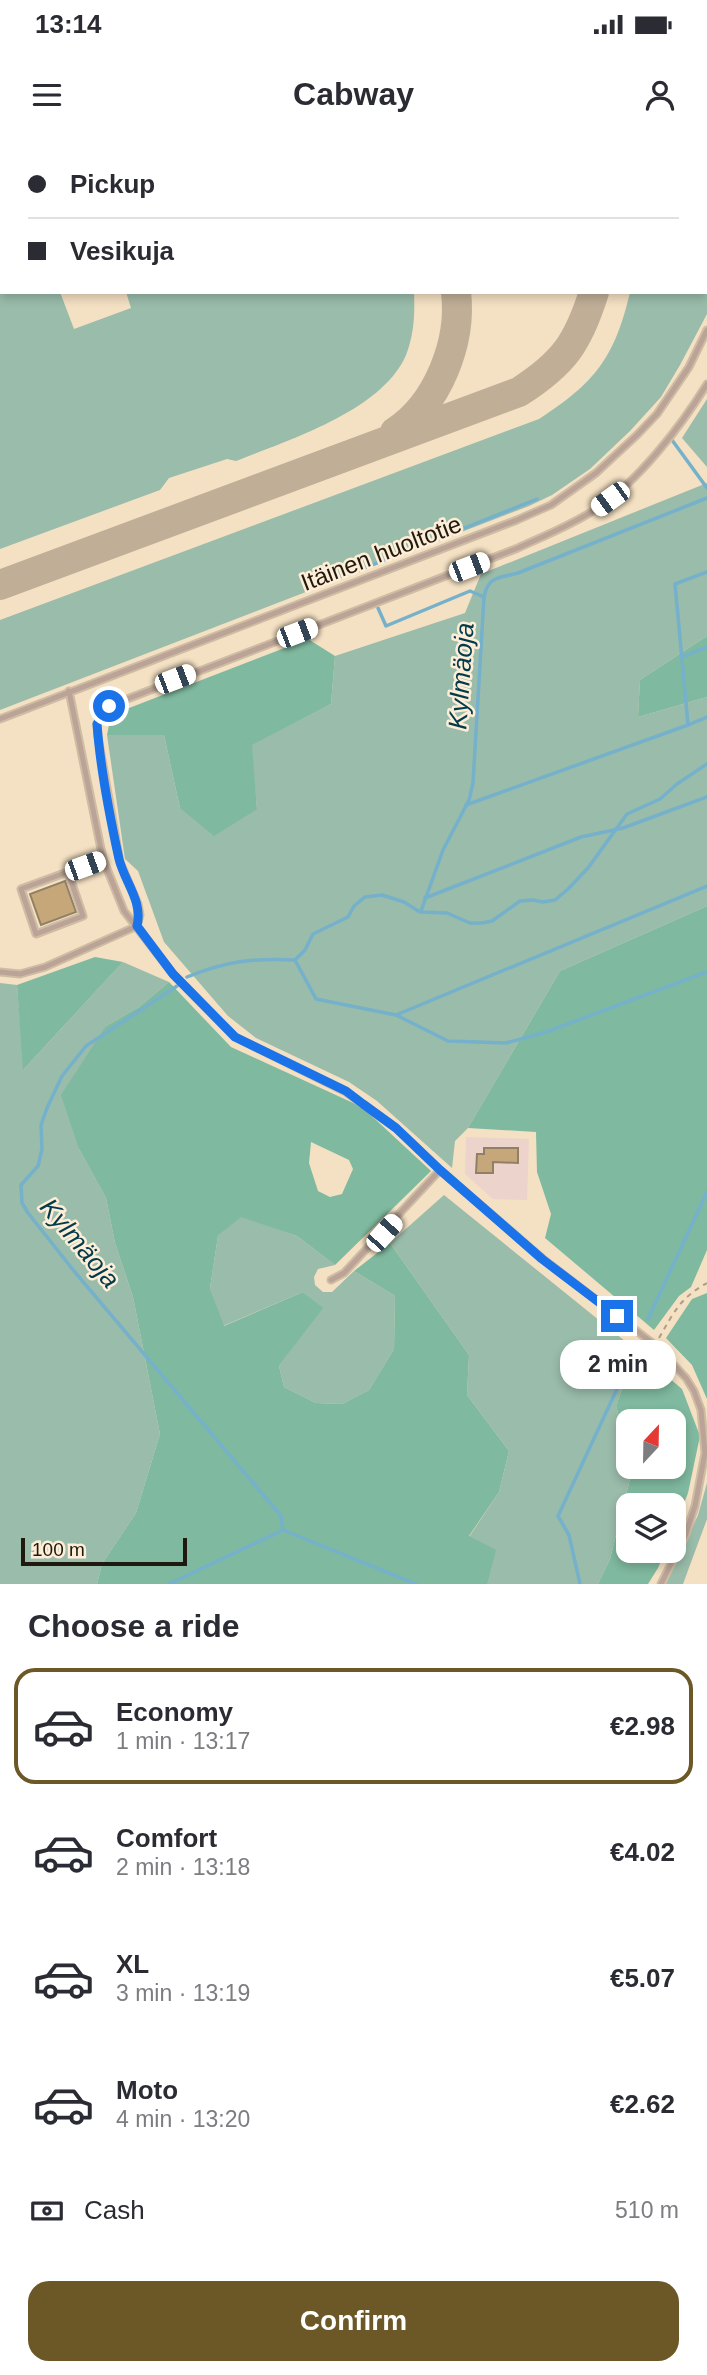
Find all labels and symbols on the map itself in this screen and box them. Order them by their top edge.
car [587,478,634,520]
street label: Itäinen huoltotie [297,510,465,596]
car [446,550,493,584]
car [274,616,321,650]
water label: Kylmäoja [442,622,480,730]
car [152,662,199,696]
route start [93,690,125,722]
car [62,849,109,883]
water label: Kylmäoja [34,1192,126,1294]
car [363,1210,406,1256]
route end [601,1300,633,1332]
callout: 2 min [559,1340,675,1390]
north arrow [616,1409,686,1479]
scale bar [21,1535,187,1567]

